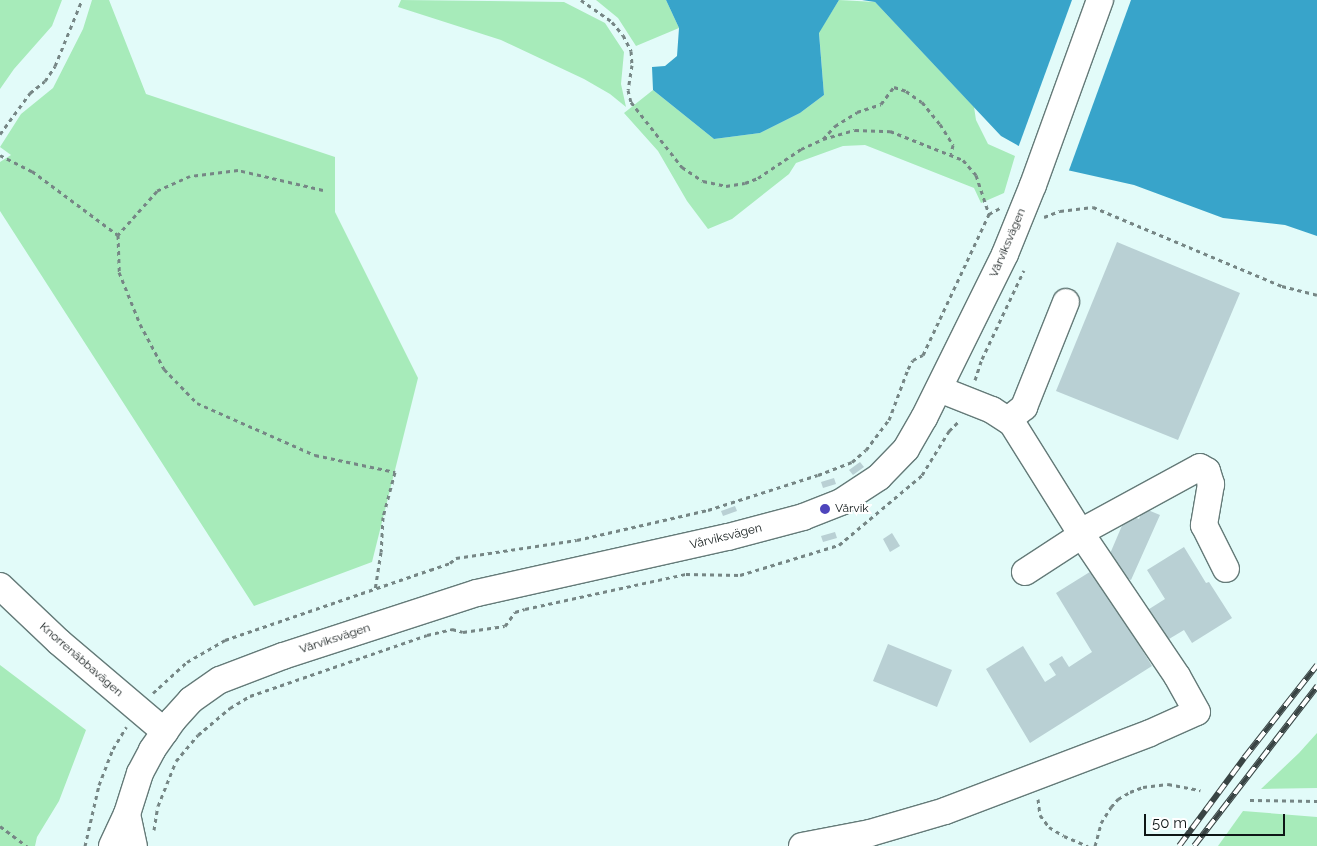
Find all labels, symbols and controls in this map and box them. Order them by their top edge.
street label: Vårviksvägen [987,206,1029,280]
place label: Vårvik [835,502,869,516]
marker: Vårvik [819,503,831,515]
street label: Vårviksvägen [689,521,763,553]
street label: Knorrenäbbavägen [36,620,126,700]
street label: Vårviksvägen [298,621,372,657]
scale bar [1147,804,1288,836]
text: 50 m [1152,814,1187,832]

